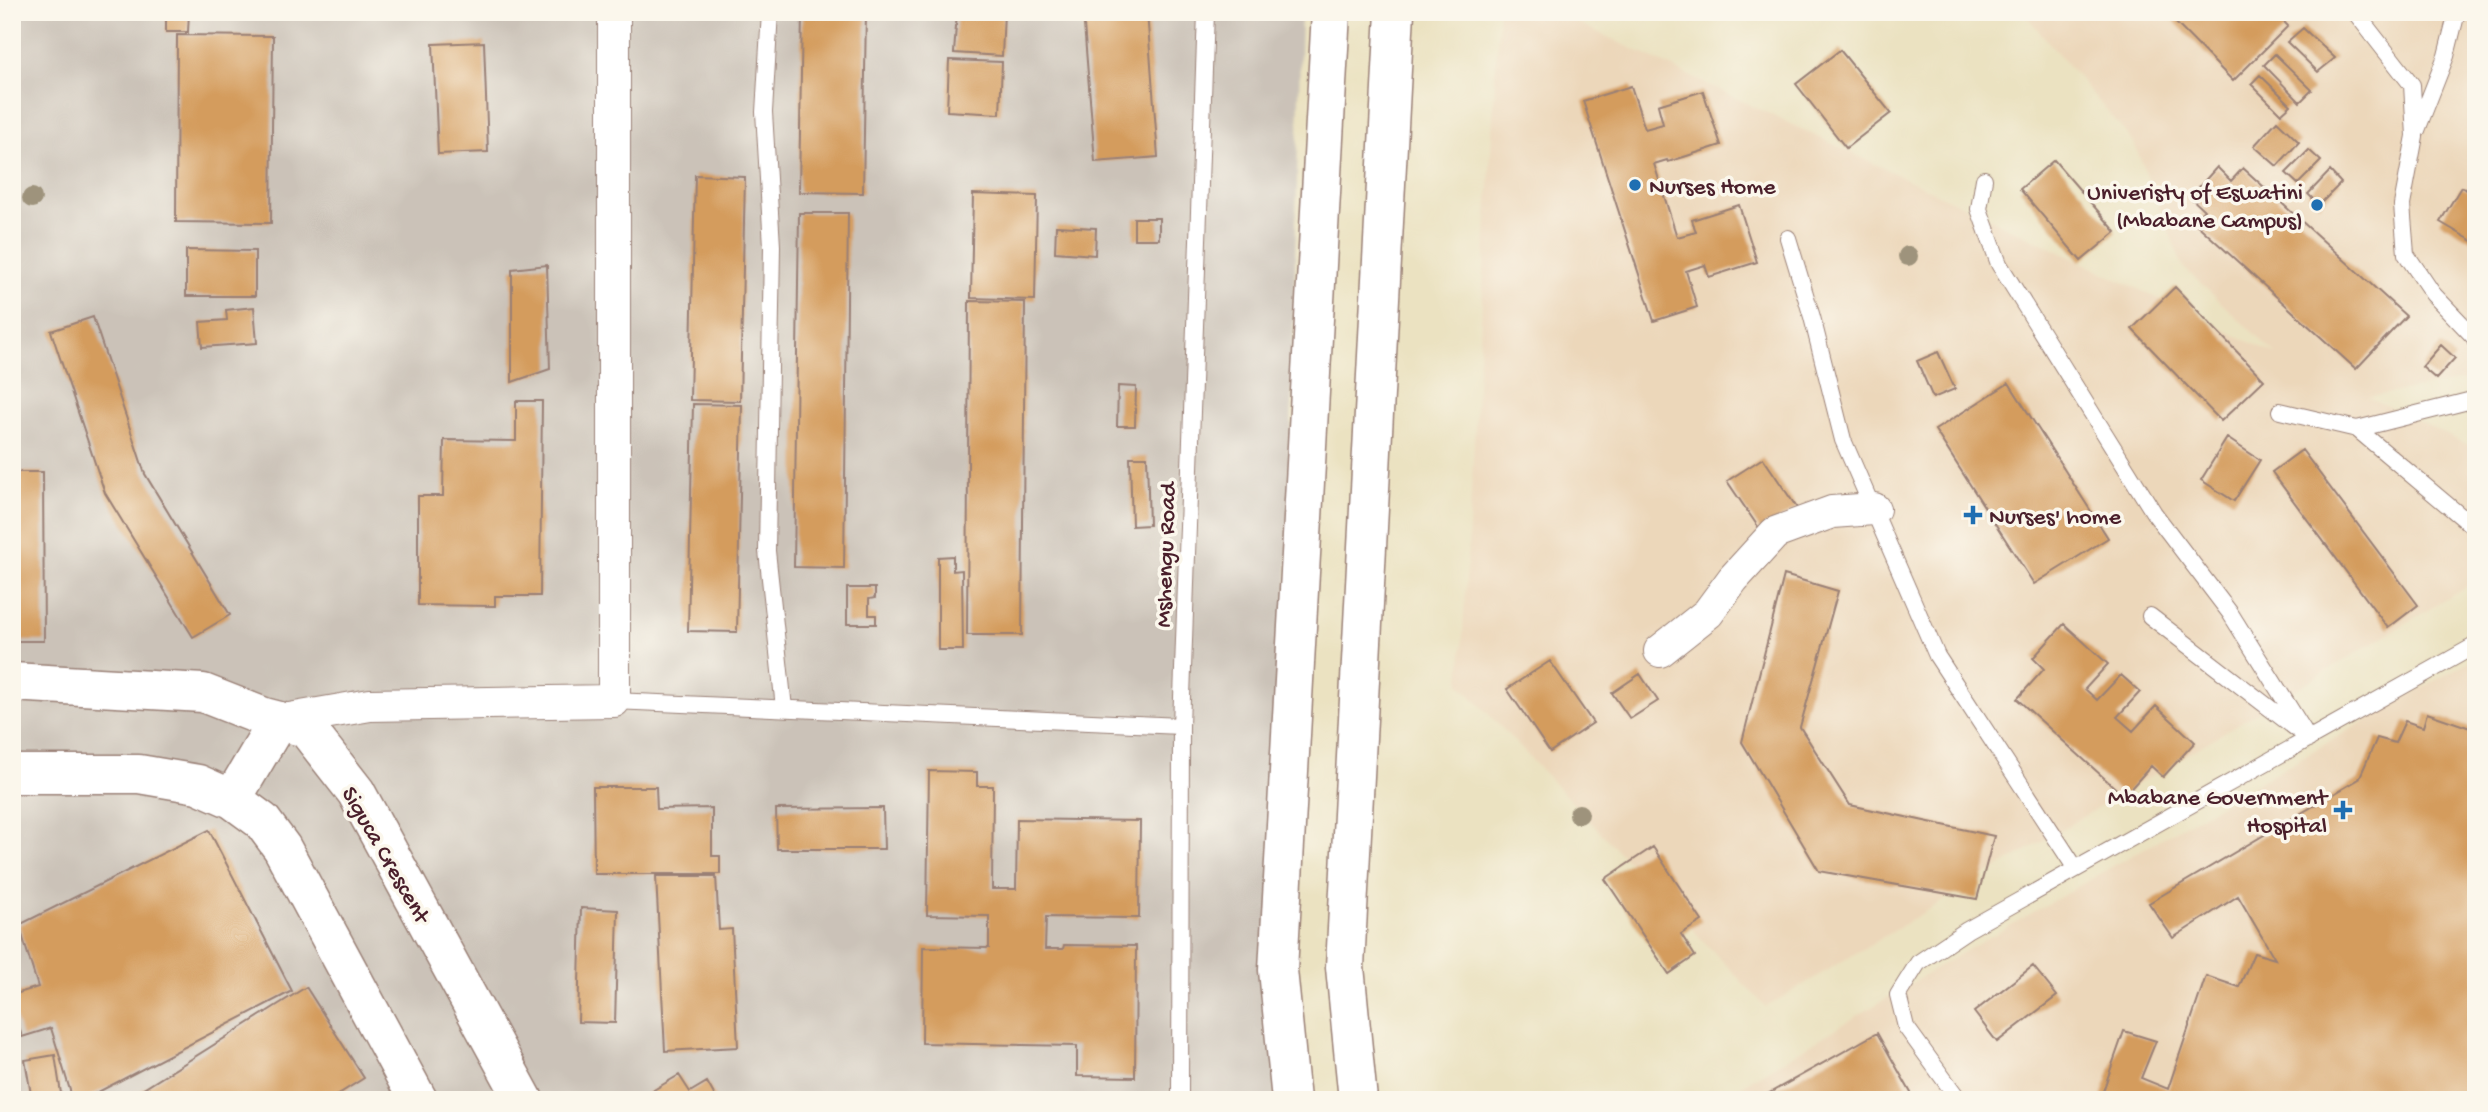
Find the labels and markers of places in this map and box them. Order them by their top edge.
place label: Nurses Home [1649,174,1776,203]
marker: Nurses Home [1627,177,1643,193]
place label: Univeristy of Eswatini (Mbabane Campus) [2087,180,2303,237]
marker: Univeristy of Eswatini (Mbabane Campus) [2309,197,2325,213]
place label: Nurses' home [1989,504,2122,533]
marker: Nurses' home [1963,505,1983,525]
place label: Mbabane Government Hospital [2108,785,2329,842]
marker: Mbabane Government Hospital [2333,800,2353,820]

